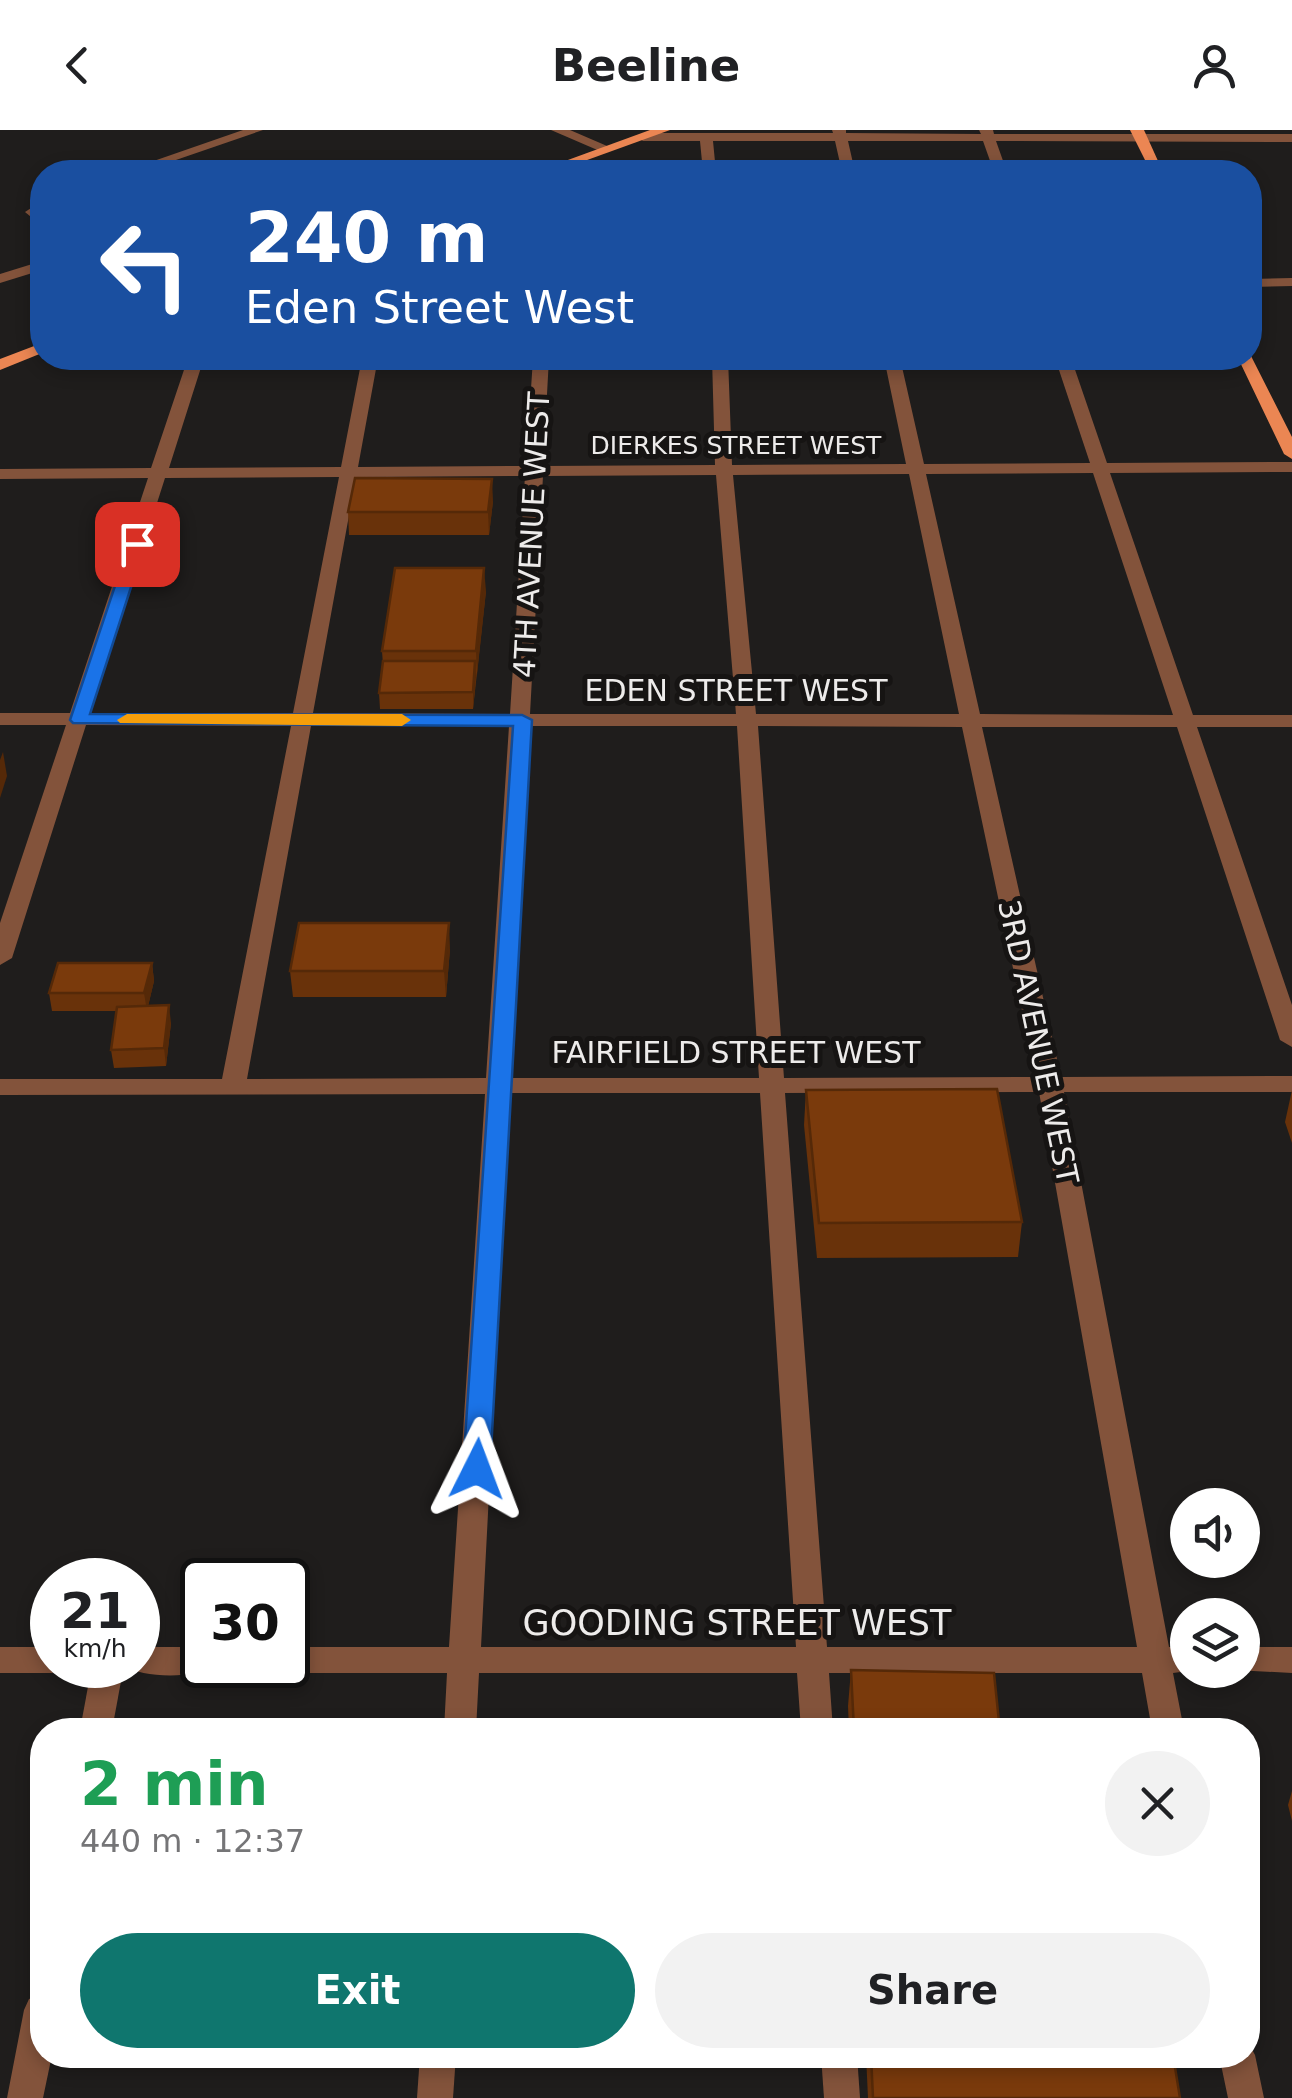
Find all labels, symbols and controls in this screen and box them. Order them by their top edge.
icon: back [50,38,105,93]
icon: person [1187,38,1242,93]
text: Beeline [552,39,740,92]
text: 240 m [245,197,488,279]
icon: left [80,200,210,330]
text: Eden Street West [245,281,634,334]
street label: 4TH AVENUE WEST [507,390,557,679]
street label: DIERKES STREET WEST [591,431,882,460]
pin [95,502,180,587]
icon: arrive [110,517,165,572]
street label: EDEN STREET WEST [585,673,888,708]
street label: 3RD AVENUE WEST [991,897,1086,1188]
street label: FAIRFIELD STREET WEST [551,1035,921,1070]
position arrow [425,1417,529,1521]
map controls [1170,1488,1260,1688]
button: sound [1170,1488,1260,1578]
speed limit sign: 30 [180,1558,310,1688]
text: 21 [60,1582,130,1640]
button: layers [1170,1598,1260,1688]
street label: GOODING STREET WEST [523,1603,952,1643]
text: km/h [63,1634,127,1663]
text: 2 min [80,1749,268,1819]
button: close [1105,1751,1210,1856]
text: 440 m · 12:37 [80,1822,305,1860]
button: Exit [80,1933,635,2048]
button: Share [655,1933,1210,2048]

